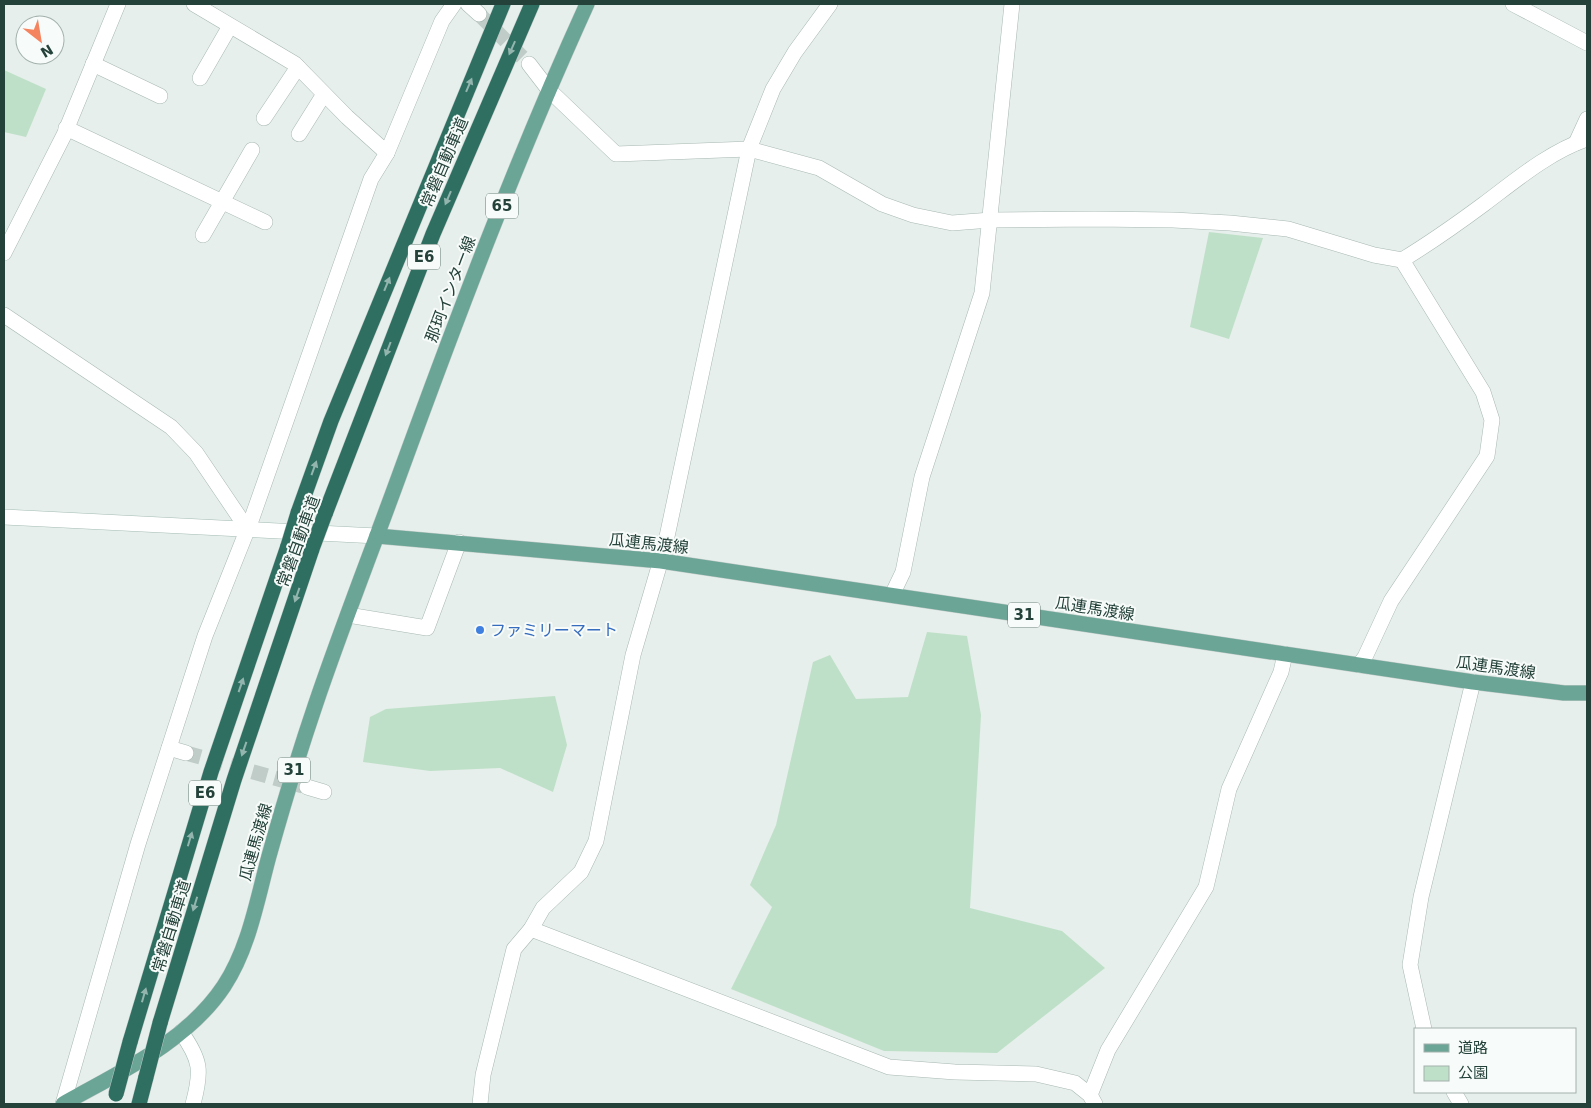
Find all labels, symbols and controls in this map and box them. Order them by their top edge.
north arrow [15,15,65,65]
text: N [38,41,56,61]
one-way arrow [507,41,515,55]
one-way arrow [465,77,473,92]
street label: 常磐自動車道 [417,114,472,210]
one-way arrow [444,191,452,206]
road number: 65 [486,194,518,218]
street label: 那珂インター線 [422,233,479,345]
road number: E6 [408,244,440,270]
one-way arrow [383,276,391,291]
one-way arrow [384,342,392,356]
one-way arrow [311,460,318,475]
street label: 常磐自動車道 [273,493,324,590]
street label: 瓜連馬渡線 [608,530,690,557]
one-way arrow [293,588,300,603]
street label: 瓜連馬渡線 [1054,593,1136,624]
road number: 31 [1008,602,1040,628]
place label: ファミリーマート [490,621,618,640]
marker: ファミリーマート [474,624,486,636]
street label: 瓜連馬渡線 [1455,653,1537,682]
one-way arrow [238,677,245,692]
one-way arrow [240,742,248,757]
road number: 31 [278,758,310,782]
road number: E6 [189,780,221,806]
street label: 瓜連馬渡線 [235,801,276,883]
one-way arrow [187,831,195,846]
street label: 常磐自動車道 [148,877,195,975]
one-way arrow [191,897,199,912]
one-way arrow [140,987,148,1002]
legend [1414,1028,1576,1093]
text: 道路 [1458,1039,1488,1057]
text: 公園 [1458,1064,1488,1082]

